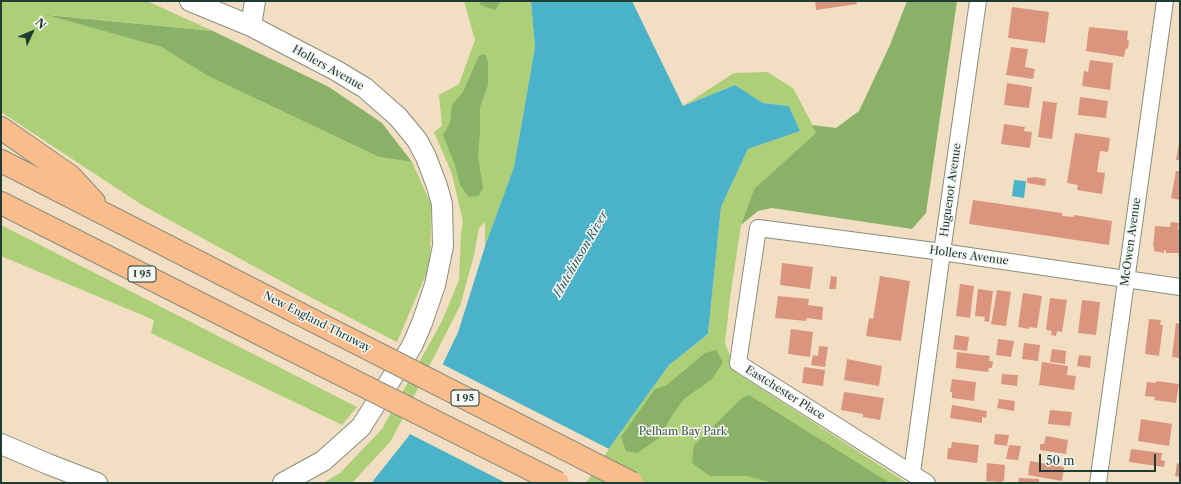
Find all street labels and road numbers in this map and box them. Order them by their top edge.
street label: Hollers Avenue [290,43,366,93]
street label: Huguenot Avenue [938,142,964,238]
street label: McOwen Avenue [1118,197,1144,287]
street label: Hollers Avenue [928,244,1010,268]
road number: I 95 [128,266,156,282]
street label: New England Thruway [261,289,373,355]
street label: Eastchester Place [743,363,827,423]
road number: I 95 [451,390,479,406]

